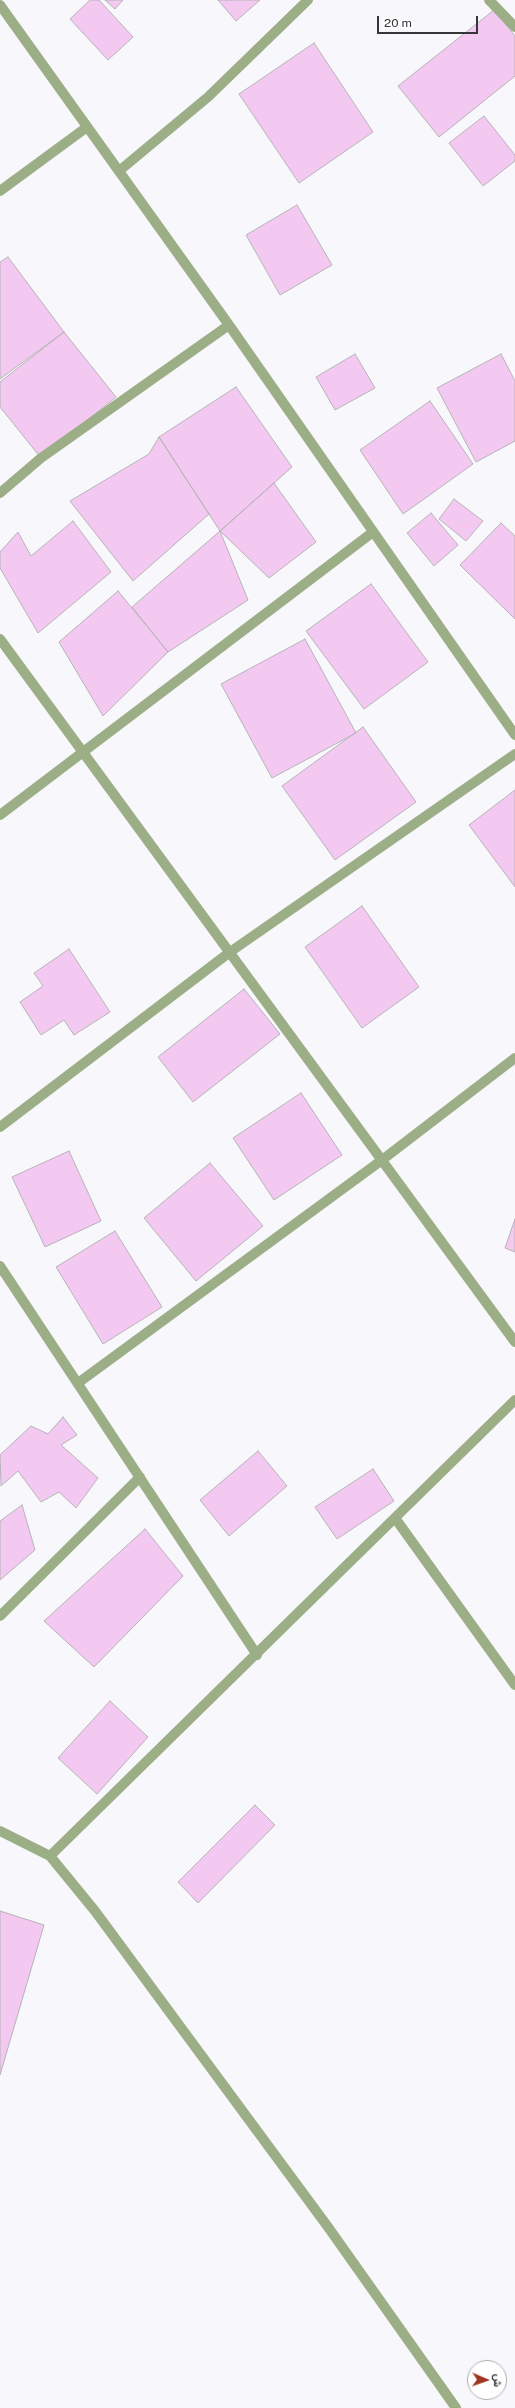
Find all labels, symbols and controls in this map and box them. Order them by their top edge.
scale bar [379,8,480,34]
text: 20 m [384,16,412,30]
north arrow [467,2360,507,2400]
text: ش [492,2374,504,2387]

